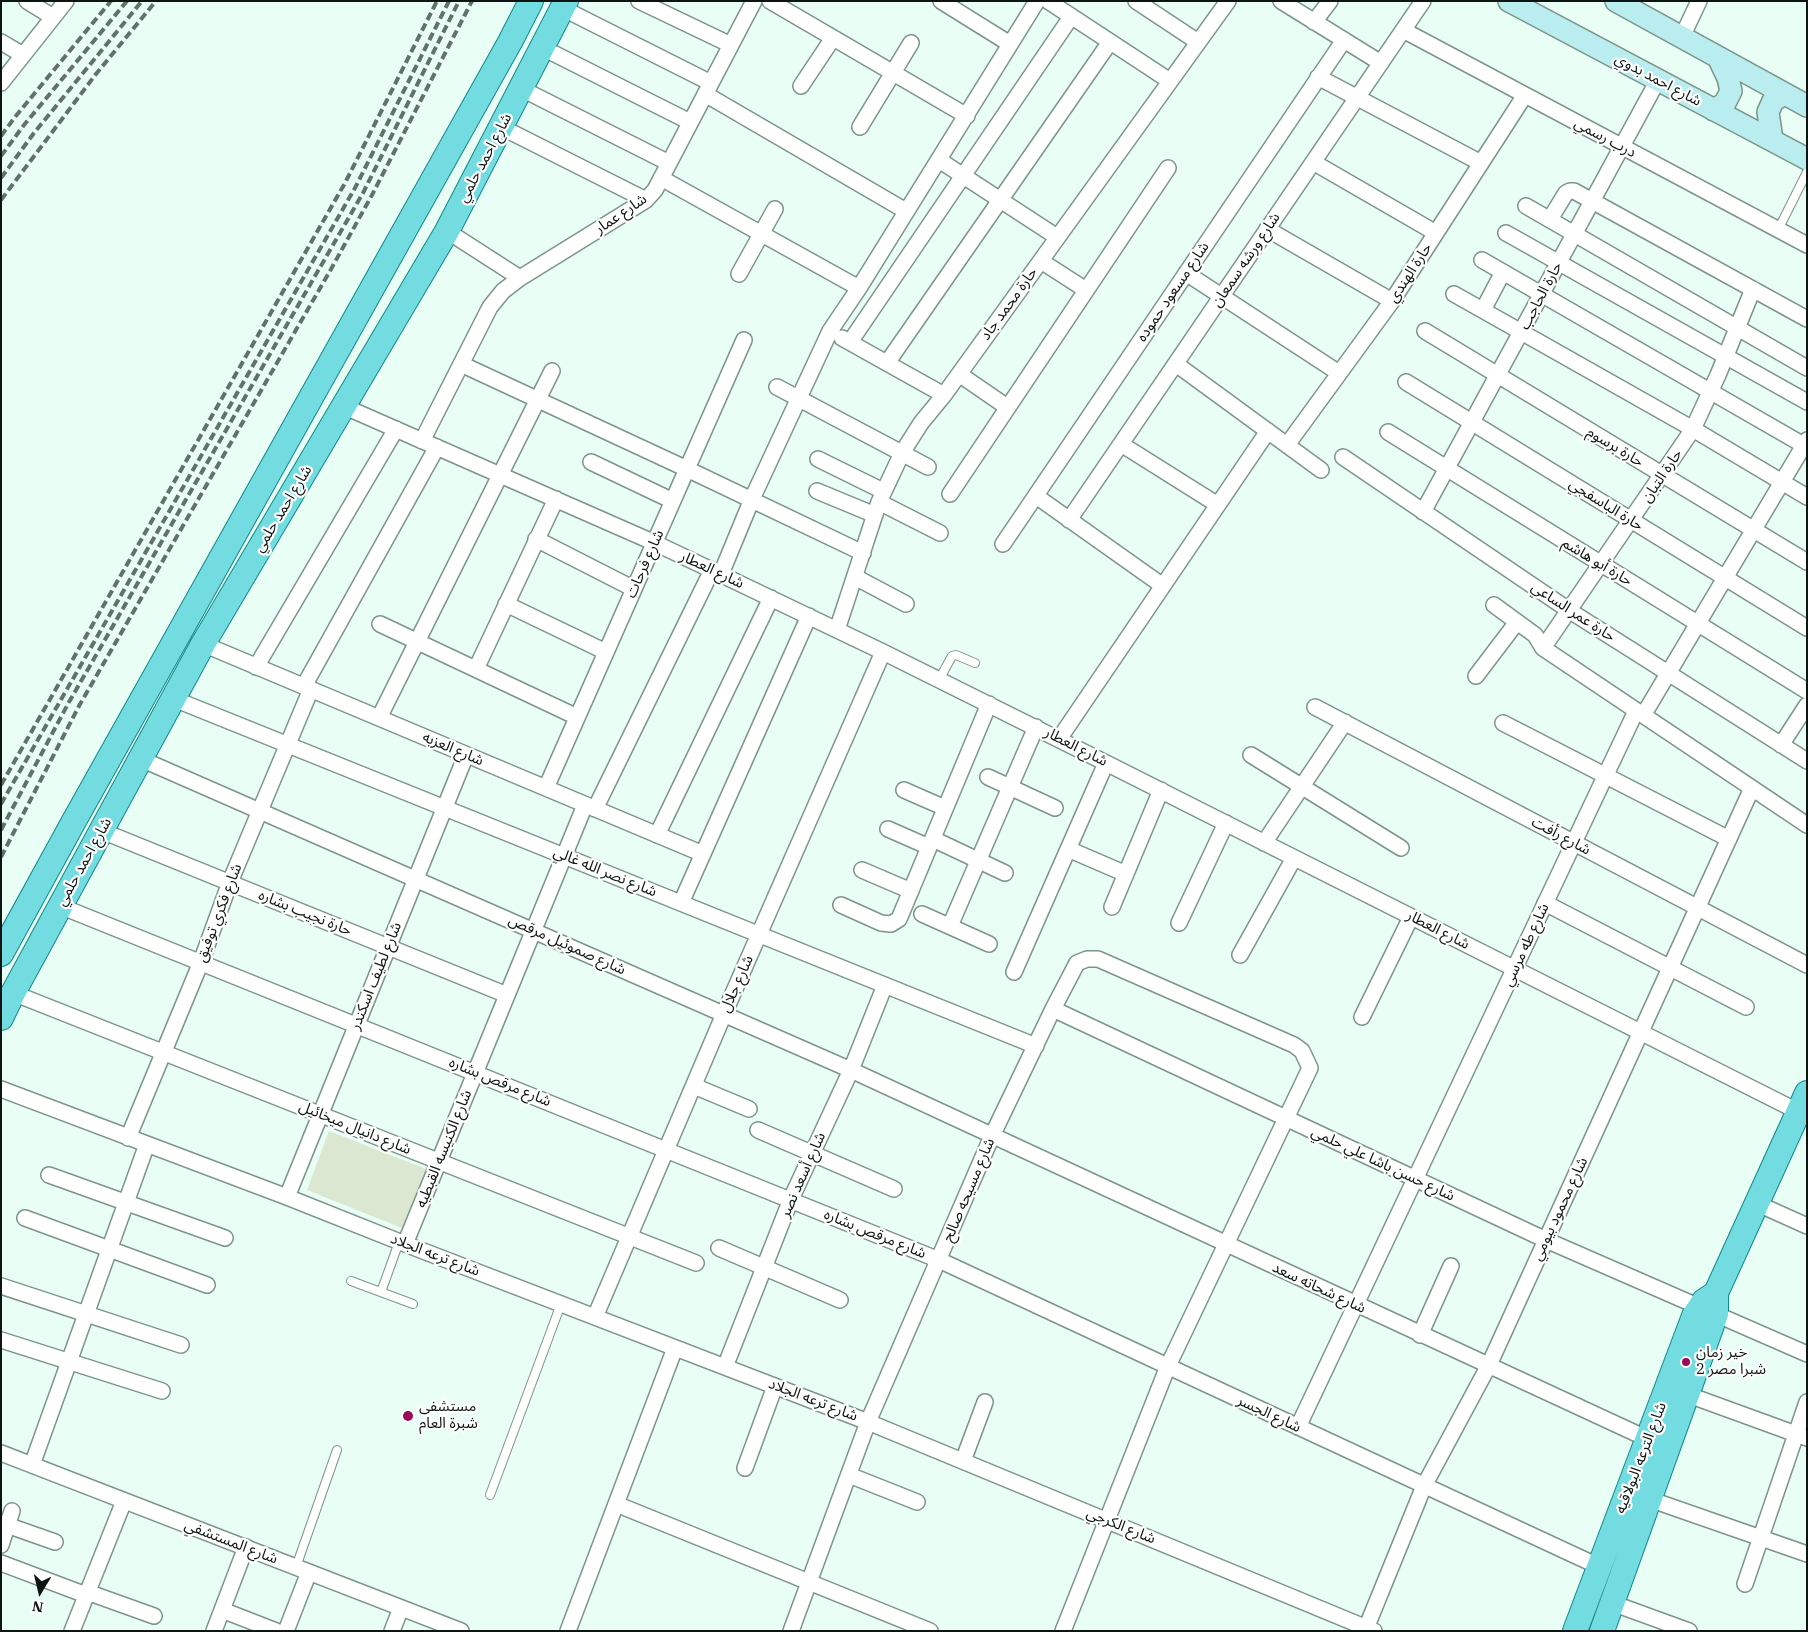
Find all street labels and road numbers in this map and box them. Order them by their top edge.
street label: شارع احمد بدوي [1612,50,1704,110]
street label: شارع احمد حلمي [454,110,516,206]
street label: درب رسمي [1571,114,1639,162]
street label: شارع عمار [592,190,650,238]
street label: شارع ورشه سمعان [1208,209,1284,311]
street label: شارع مسعود حموده [1133,239,1213,345]
street label: حارة الهندي [1384,240,1436,306]
street label: حارة الحاجب [1516,259,1566,333]
street label: حارة محمد جاد [977,264,1041,344]
street label: حارة برسوم [1583,423,1647,471]
street label: حارة التبان [1638,446,1686,506]
street label: شارع احمد حلمي [250,462,316,556]
street label: حارة الباسفجي [1565,475,1647,535]
street label: شارع فرحات [622,527,668,601]
street label: حارة أبو هاشم [1559,534,1635,590]
street label: شارع العطار [677,547,747,593]
street label: حارة عمر الساعي [1528,578,1618,646]
street label: شارع العطار [1041,723,1111,771]
street label: شارع العزبه [420,728,486,770]
street label: شارع رأفت [1528,813,1594,859]
street label: شارع احمد حلمي [52,815,116,909]
street label: شارع نصر الله غالي [551,843,659,901]
street label: شارع فكري توفيق [192,861,246,965]
street label: حارة نجيب بشاره [256,886,354,940]
street label: شارع طه مرسي [1499,901,1553,989]
street label: شارع العطار [1403,906,1473,954]
street label: شارع صموئيل مرقص [506,911,628,979]
street label: شارع لطيف اسكندر [346,920,406,1032]
street label: شارع جلال [716,952,758,1016]
street label: شارع مرقص بشاره [446,1053,554,1111]
street label: شارع الكنيسه القبطيه [412,1087,476,1211]
street label: شارع دانيال ميخائيل [296,1097,414,1159]
street label: شارع حسن باشا علي حلمي [1308,1123,1458,1205]
street label: شارع أسعد نصر [776,1130,830,1220]
street label: شارع مسيحه صالح [939,1135,999,1245]
street label: شارع محمود بيومي [1528,1154,1592,1264]
street label: شارع مرقص بشاره [821,1205,929,1263]
street label: شارع ترعه الجلاد [388,1230,482,1280]
street label: شارع شحاته سعد [1269,1258,1369,1318]
street label: شارع ترعه الجلاد [766,1375,860,1425]
street label: شارع الجسر [1234,1391,1304,1437]
street label: شارع الترعه البولاقيه [1612,1400,1670,1516]
street label: شارع الكرجي [1084,1504,1158,1548]
street label: شارع المستشفي [182,1516,280,1568]

